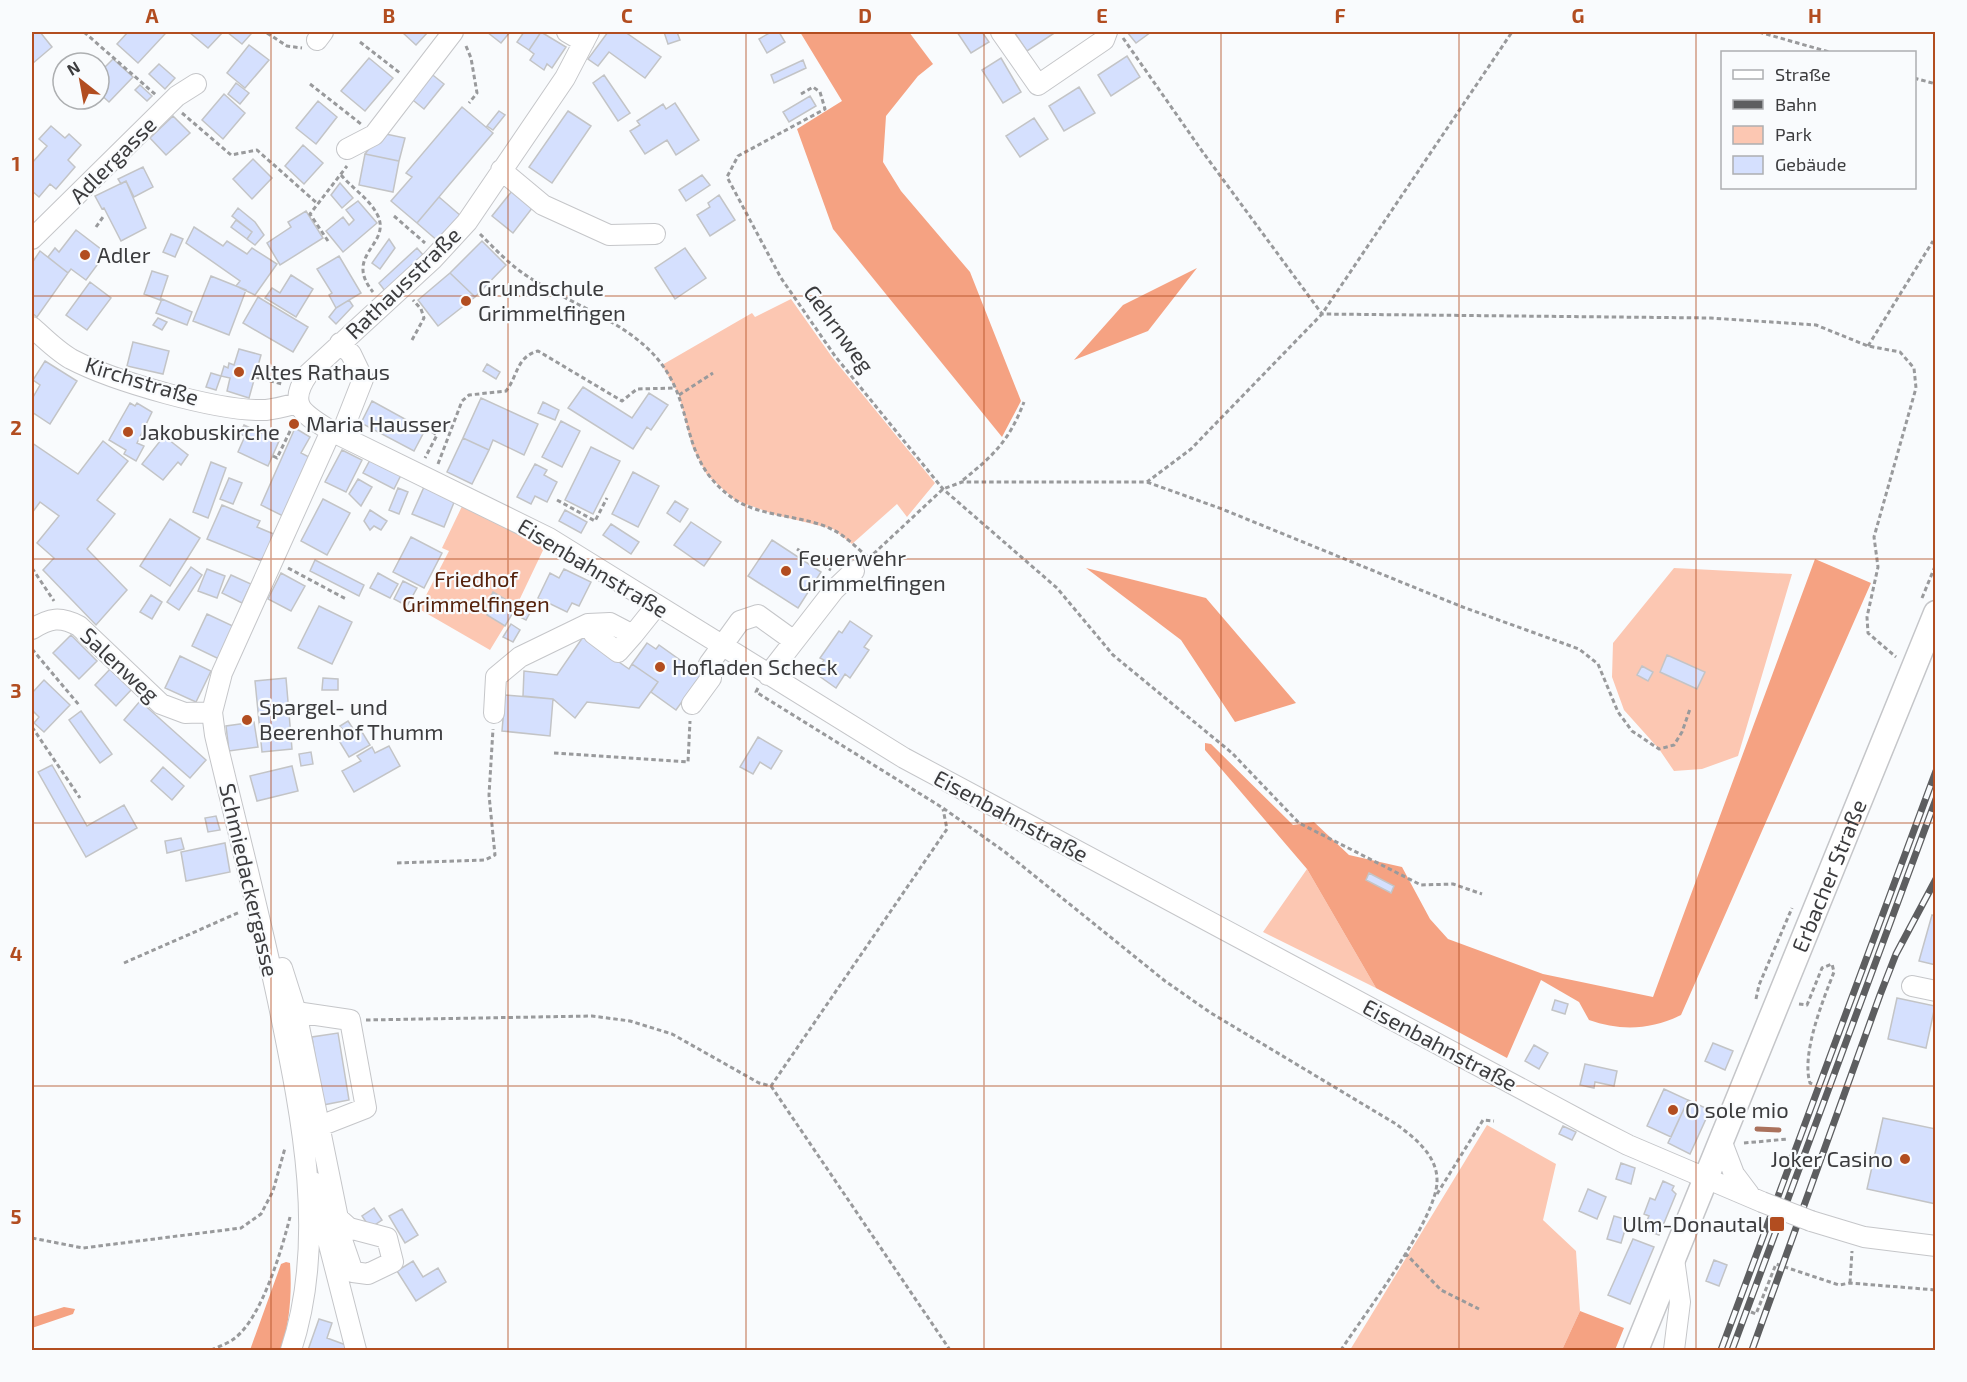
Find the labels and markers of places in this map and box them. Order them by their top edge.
place label: Adler [97,241,151,267]
marker: Adler [78,248,92,262]
place label: Grundschule Grimmelfingen [478,274,626,325]
marker: Grundschule Grimmelfingen [459,294,473,308]
place label: Altes Rathaus [251,358,390,384]
marker: Altes Rathaus [232,365,246,379]
place label: Maria Hausser [306,410,451,436]
marker: Maria Hausser [287,417,301,431]
place label: Jakobuskirche [140,418,280,444]
marker: Jakobuskirche [121,425,135,439]
place label: Feuerwehr Grimmelfingen [798,544,946,595]
marker: Feuerwehr Grimmelfingen [779,564,793,578]
place label: Hofladen Scheck [672,653,838,679]
marker: Hofladen Scheck [653,660,667,674]
place label: Spargel- und Beerenhof Thumm [259,693,444,744]
marker: Spargel- und Beerenhof Thumm [240,713,254,727]
place label: O sole mio [1685,1096,1789,1122]
marker: O sole mio [1666,1103,1680,1117]
place label: Joker Casino [1771,1145,1893,1171]
marker: Joker Casino [1898,1152,1912,1166]
place label: Ulm-Donautal [1622,1210,1764,1236]
marker: Ulm-Donautal [1768,1215,1786,1233]

